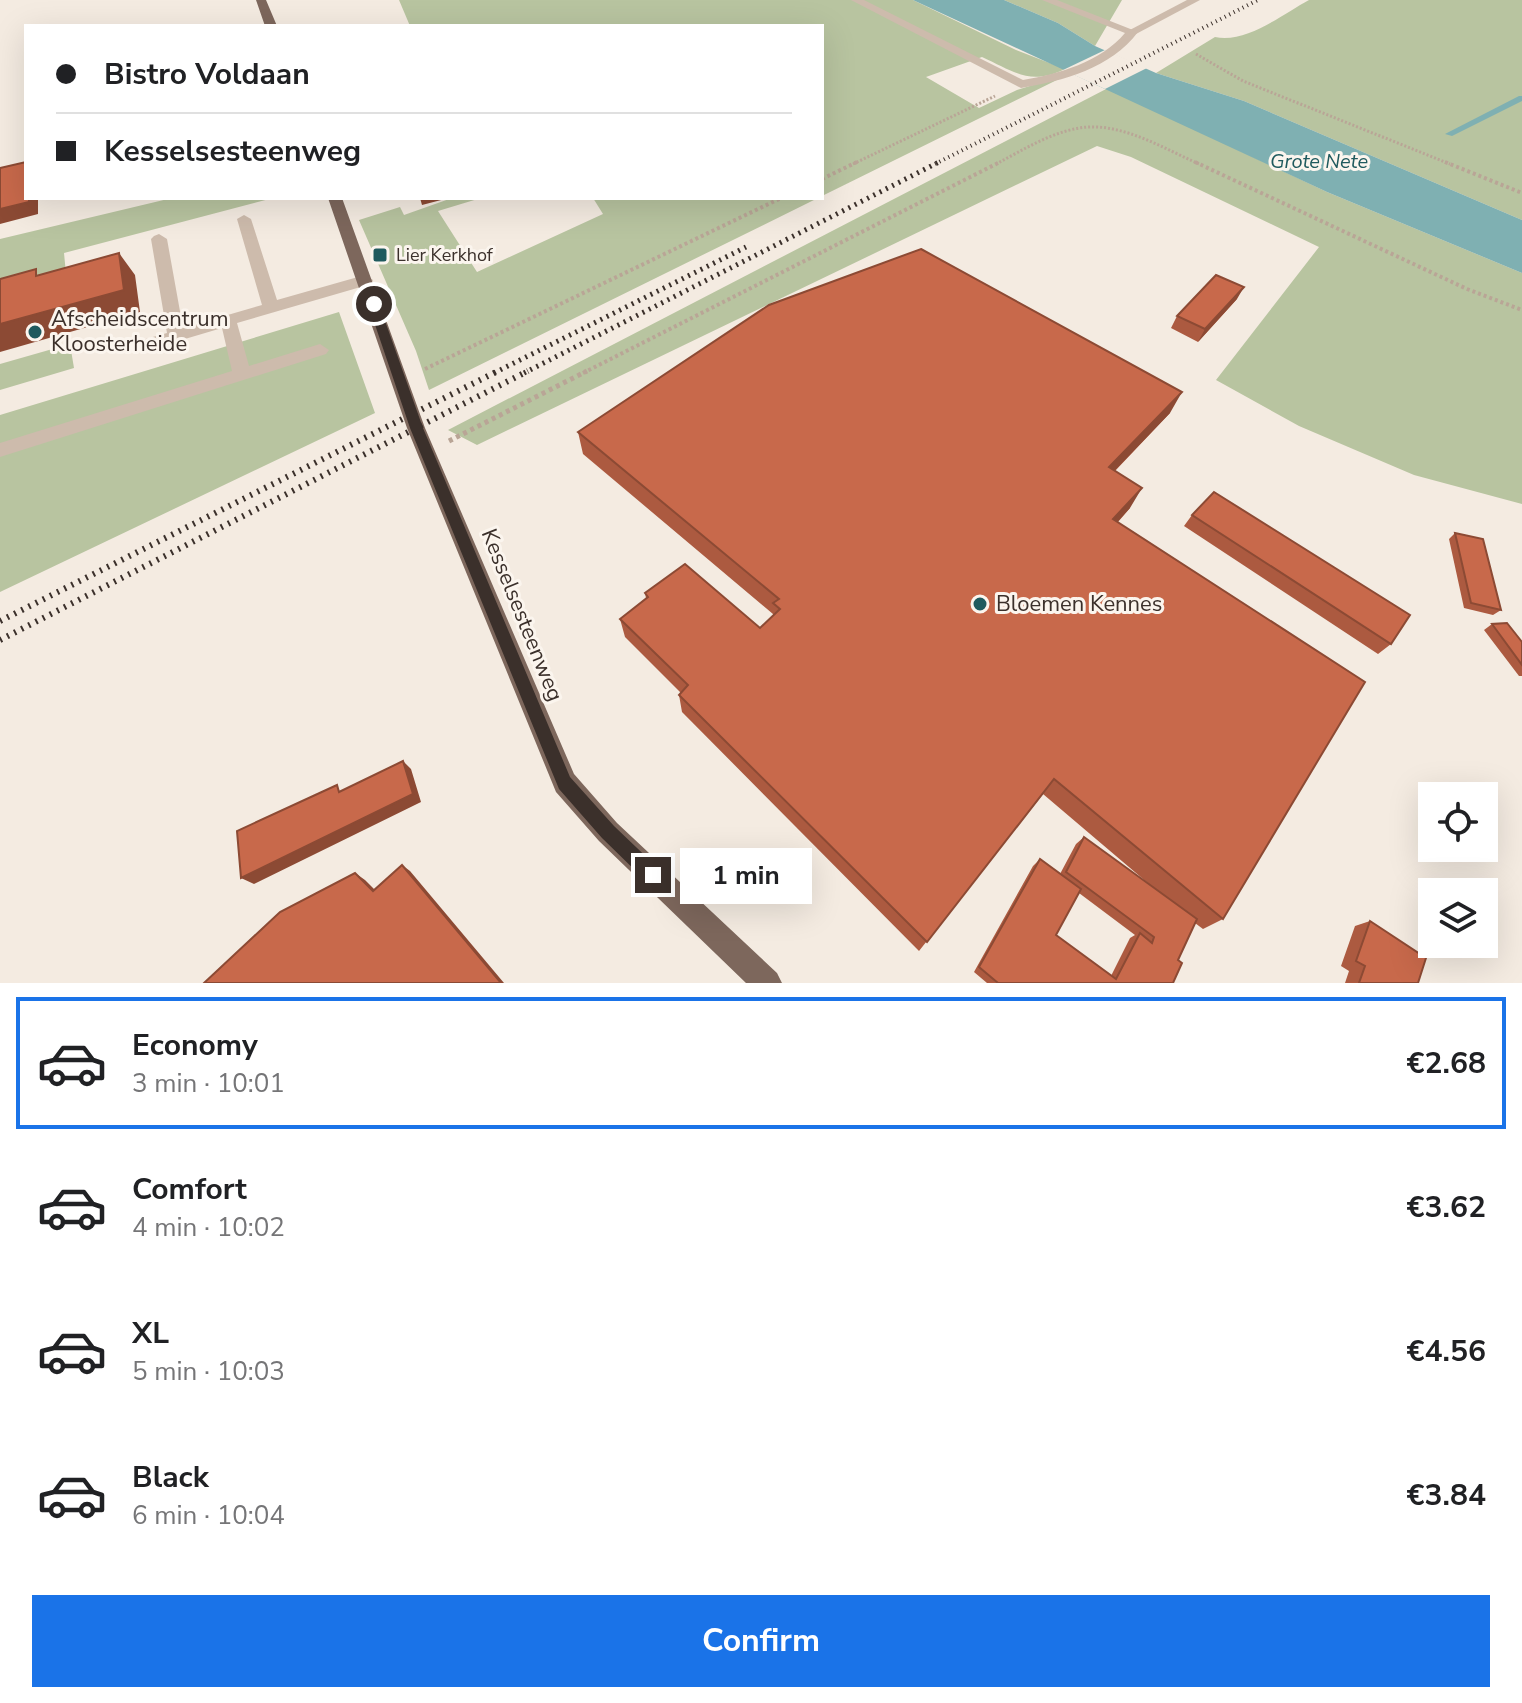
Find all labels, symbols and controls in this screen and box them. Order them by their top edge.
text: Bistro Voldaan [104,54,310,95]
text: Kesselsesteenweg [104,131,361,172]
water label: Grote Nete [1270,148,1368,175]
place label: Lier Kerkhof [396,243,494,267]
marker: Lier Kerkhof [371,246,389,264]
route start [356,286,392,322]
place label: Afscheidscentrum Kloosterheide [51,304,229,359]
marker: Afscheidscentrum Kloosterheide [26,323,44,341]
street label: Kesselsesteenweg [474,524,570,706]
place label: Bloemen Kennes [996,589,1162,619]
marker: Bloemen Kennes [971,595,989,613]
map controls [1418,782,1498,958]
button: locate [1418,782,1498,862]
callout: 1 min [681,847,813,903]
route end [635,857,671,893]
text: 1 min [712,858,780,893]
button: layers [1418,878,1498,958]
text: Economy [132,1025,258,1066]
icon: car [36,1027,108,1099]
text: €2.68 [1407,1043,1486,1084]
text: 3 min · 10:01 [132,1066,285,1101]
text: Comfort [132,1169,247,1210]
icon: car [36,1171,108,1243]
text: €3.62 [1407,1187,1486,1228]
text: 4 min · 10:02 [132,1210,285,1245]
text: XL [132,1313,169,1354]
icon: car [36,1315,108,1387]
text: €4.56 [1407,1331,1486,1372]
text: 5 min · 10:03 [132,1354,285,1389]
text: Black [132,1457,209,1498]
icon: car [36,1459,108,1531]
text: €3.84 [1407,1475,1486,1516]
text: 6 min · 10:04 [132,1498,285,1533]
button: Confirm [32,1595,1490,1687]

